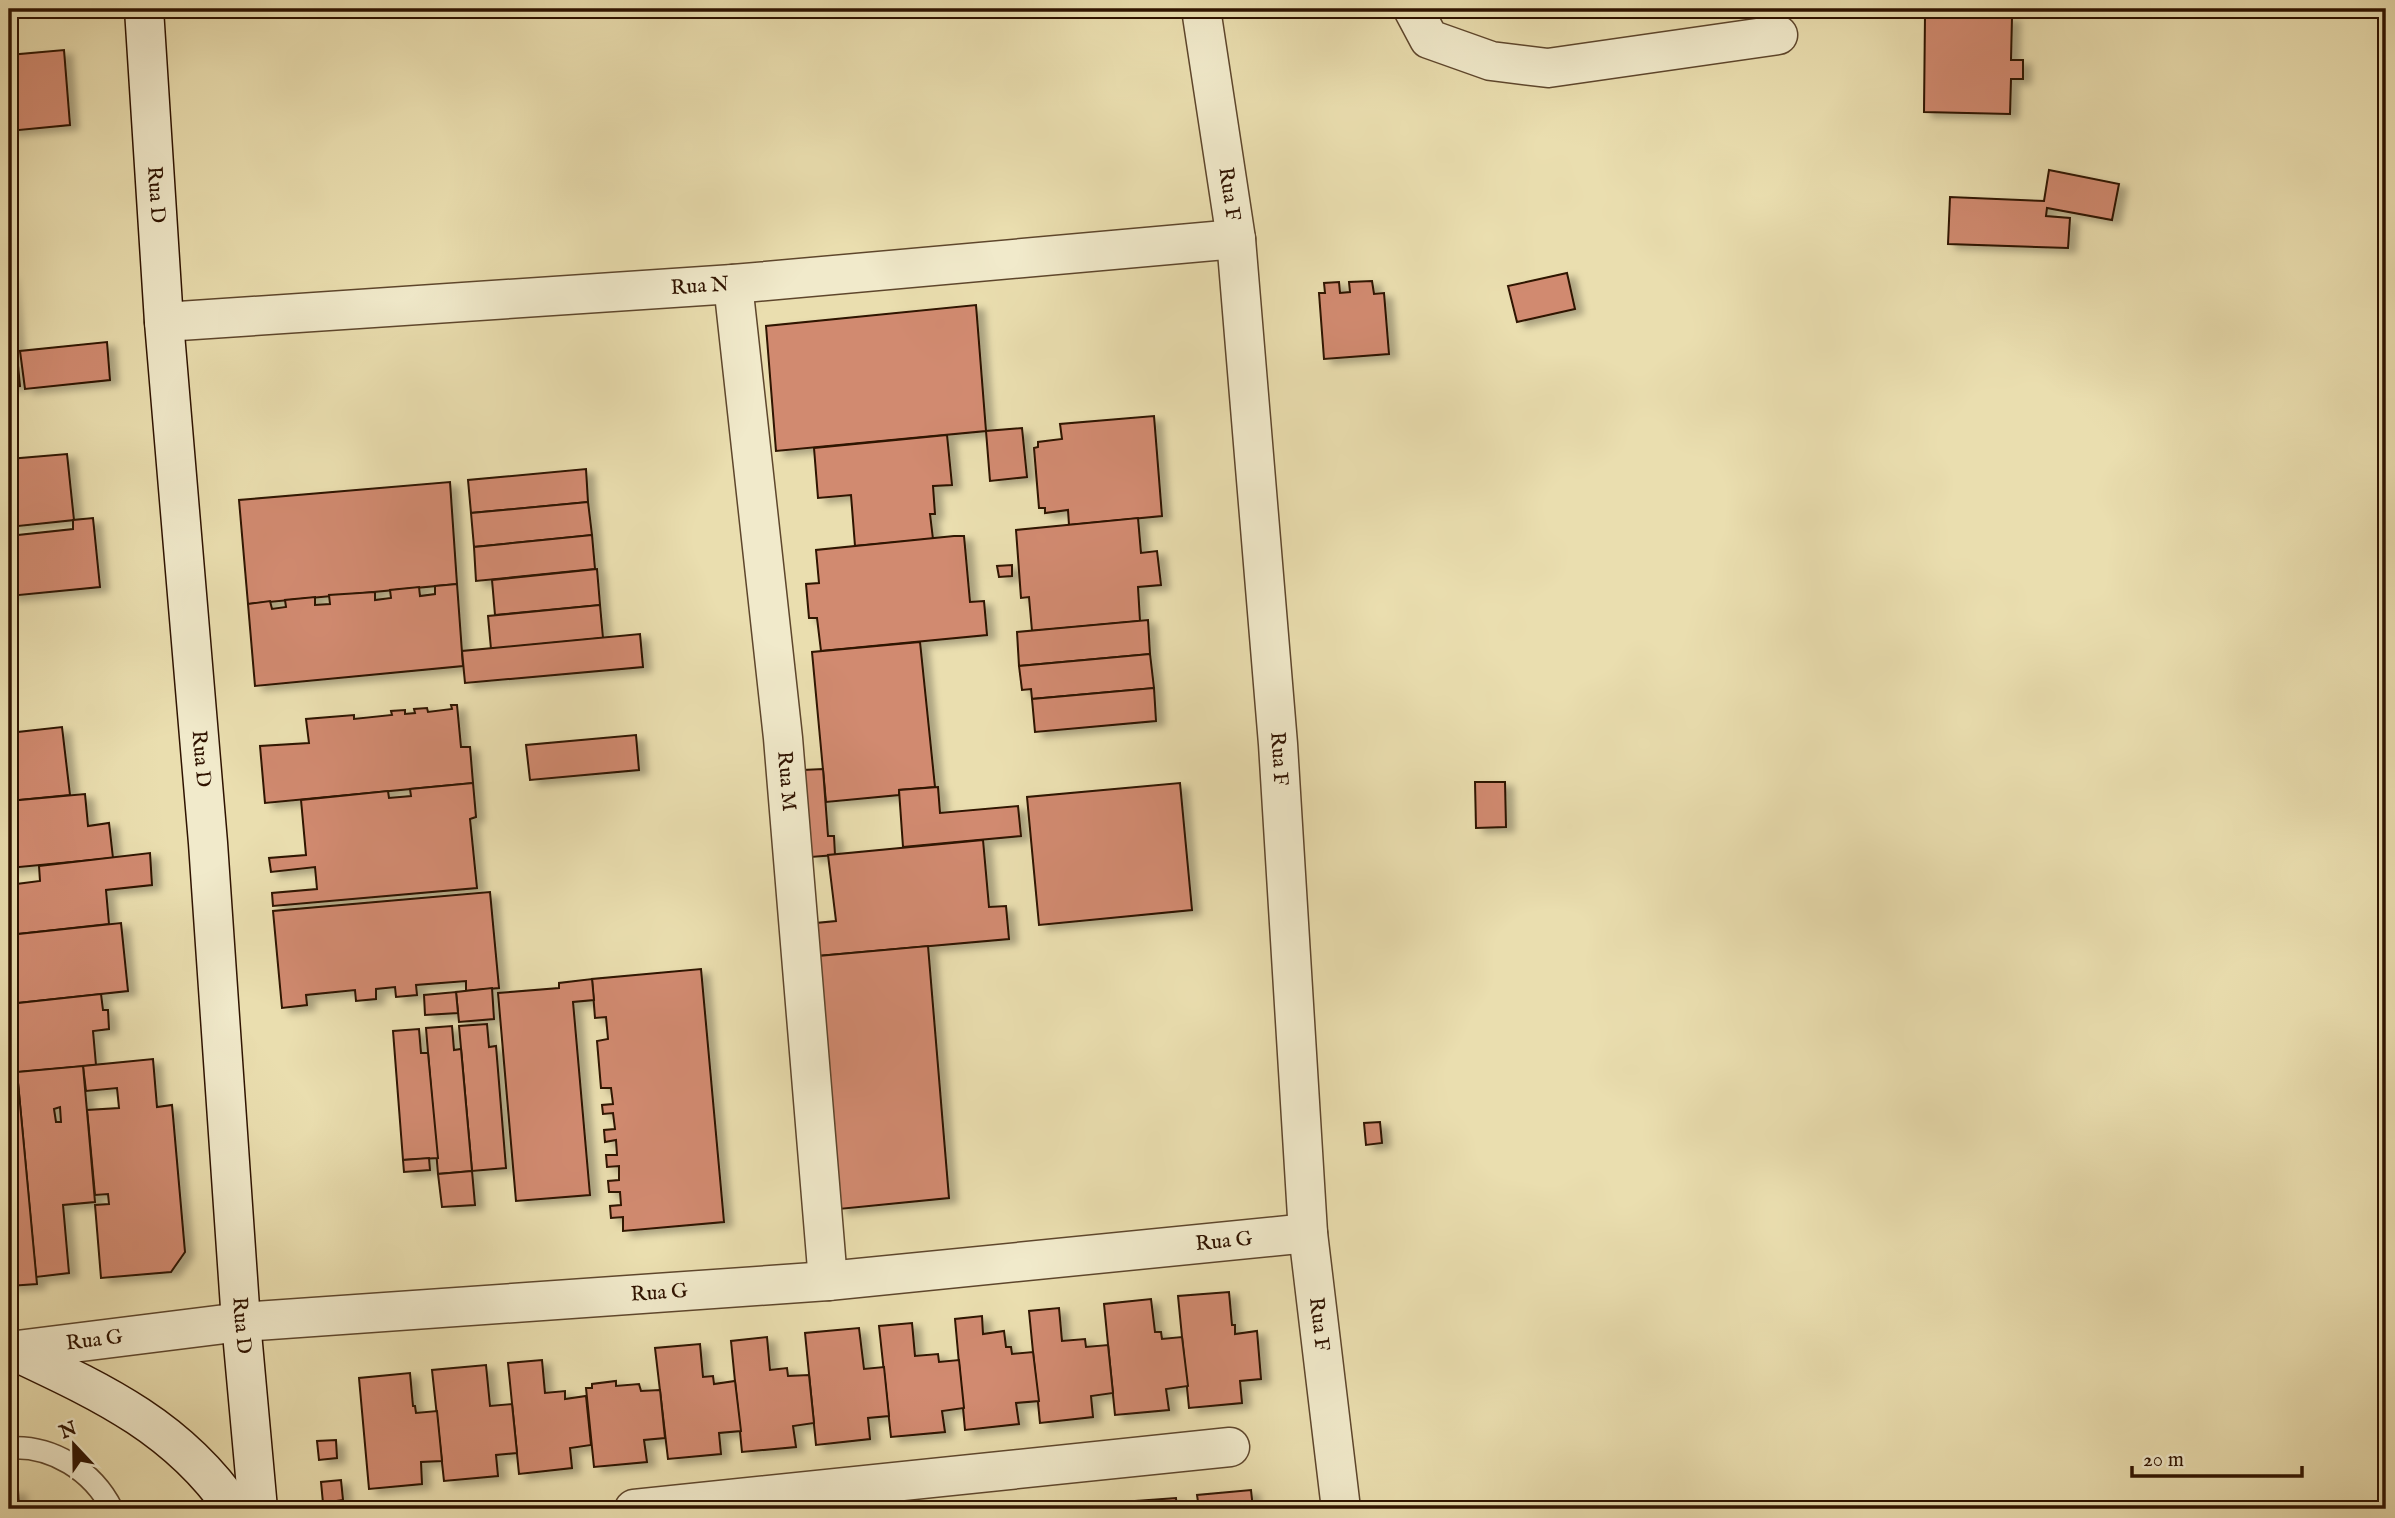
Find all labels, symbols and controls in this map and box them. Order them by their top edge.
street label: Rua D [141,165,171,224]
street label: Rua F [1212,165,1247,222]
street label: Rua N [670,271,730,302]
street label: Rua D [185,729,217,788]
street label: Rua F [1264,731,1294,786]
street label: Rua M [771,750,803,812]
street label: Rua G [1194,1225,1254,1258]
street label: Rua G [630,1277,689,1308]
street label: Rua D [226,1296,257,1355]
street label: Rua F [1302,1296,1335,1352]
street label: Rua G [64,1323,125,1357]
north arrow [38,1410,108,1480]
text: N [55,1417,81,1446]
scale bar [2132,1434,2302,1478]
text: 20 m [2143,1447,2184,1474]

